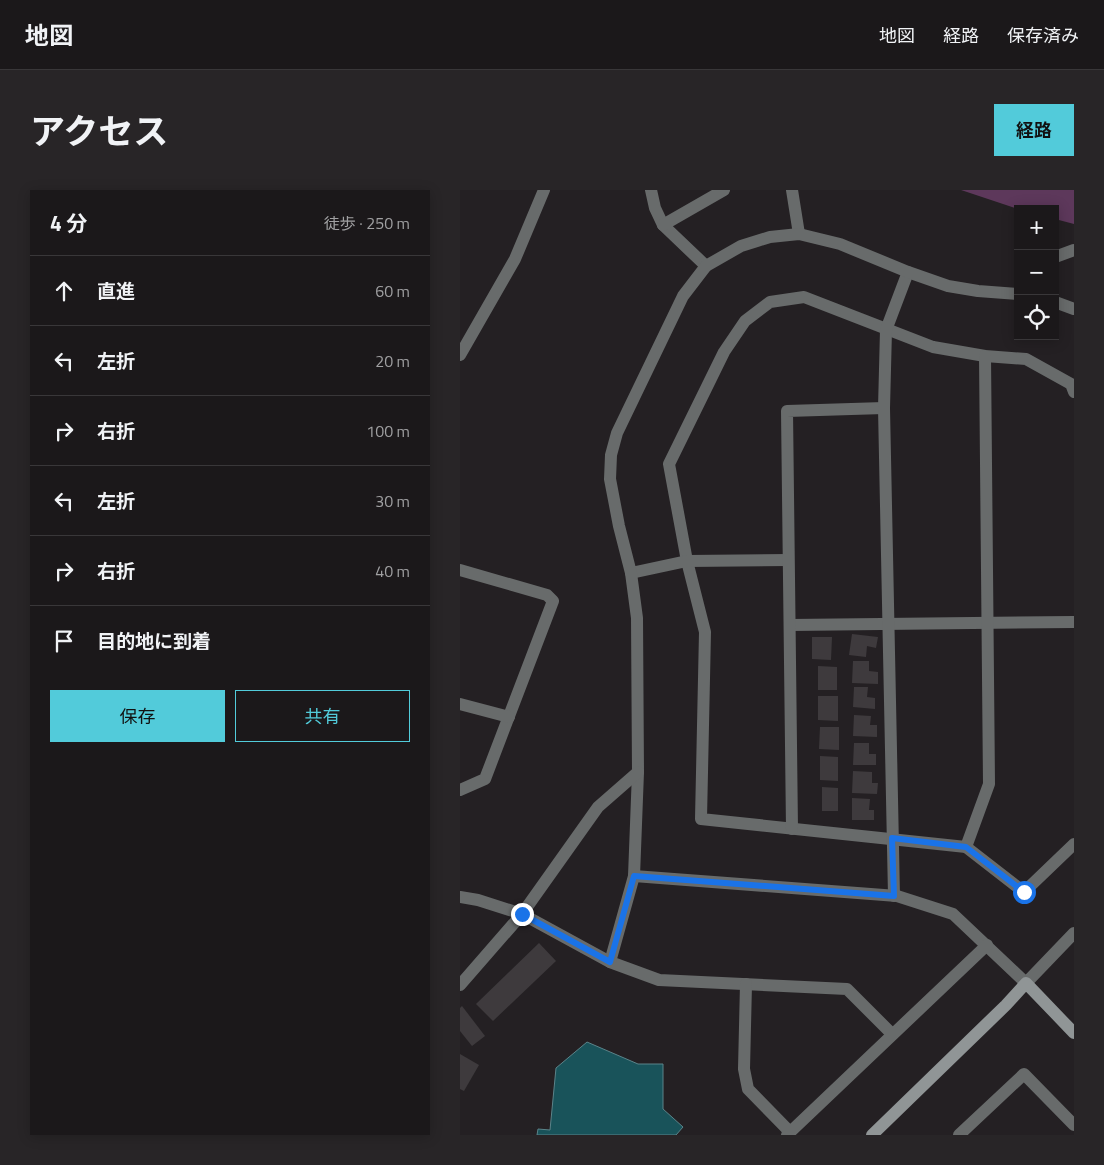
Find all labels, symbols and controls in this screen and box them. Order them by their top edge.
text: 地図 [25,17,73,53]
text: 地図 [879,22,915,49]
text: 経路 [943,22,979,49]
text: 保存済み [1007,22,1079,49]
text: アクセス [30,104,168,158]
button: 経路 [994,104,1074,156]
map controls [1014,205,1059,340]
button: + [1014,205,1059,250]
text: 4 分 [50,207,87,239]
text: 徒歩 · 250 m [324,211,410,235]
button: − [1014,250,1059,295]
text: 直進 [97,276,135,305]
icon: ahead [50,277,78,305]
text: 60 m [375,279,410,303]
button: locate [1014,295,1059,340]
text: 左折 [97,346,135,375]
icon: left [50,347,78,375]
text: 20 m [375,349,410,373]
text: 右折 [97,416,135,445]
icon: right [50,417,78,445]
text: 100 m [366,419,410,443]
text: 左折 [97,486,135,515]
icon: left [50,487,78,515]
text: 30 m [375,489,410,513]
text: 右折 [97,556,135,585]
icon: right [50,557,78,585]
text: 40 m [375,559,410,583]
text: 目的地に到着 [97,626,211,655]
icon: arrive [50,627,78,655]
button: 保存 [50,690,225,742]
button: 共有 [235,690,410,742]
route start [1013,881,1036,904]
route end [511,903,534,926]

